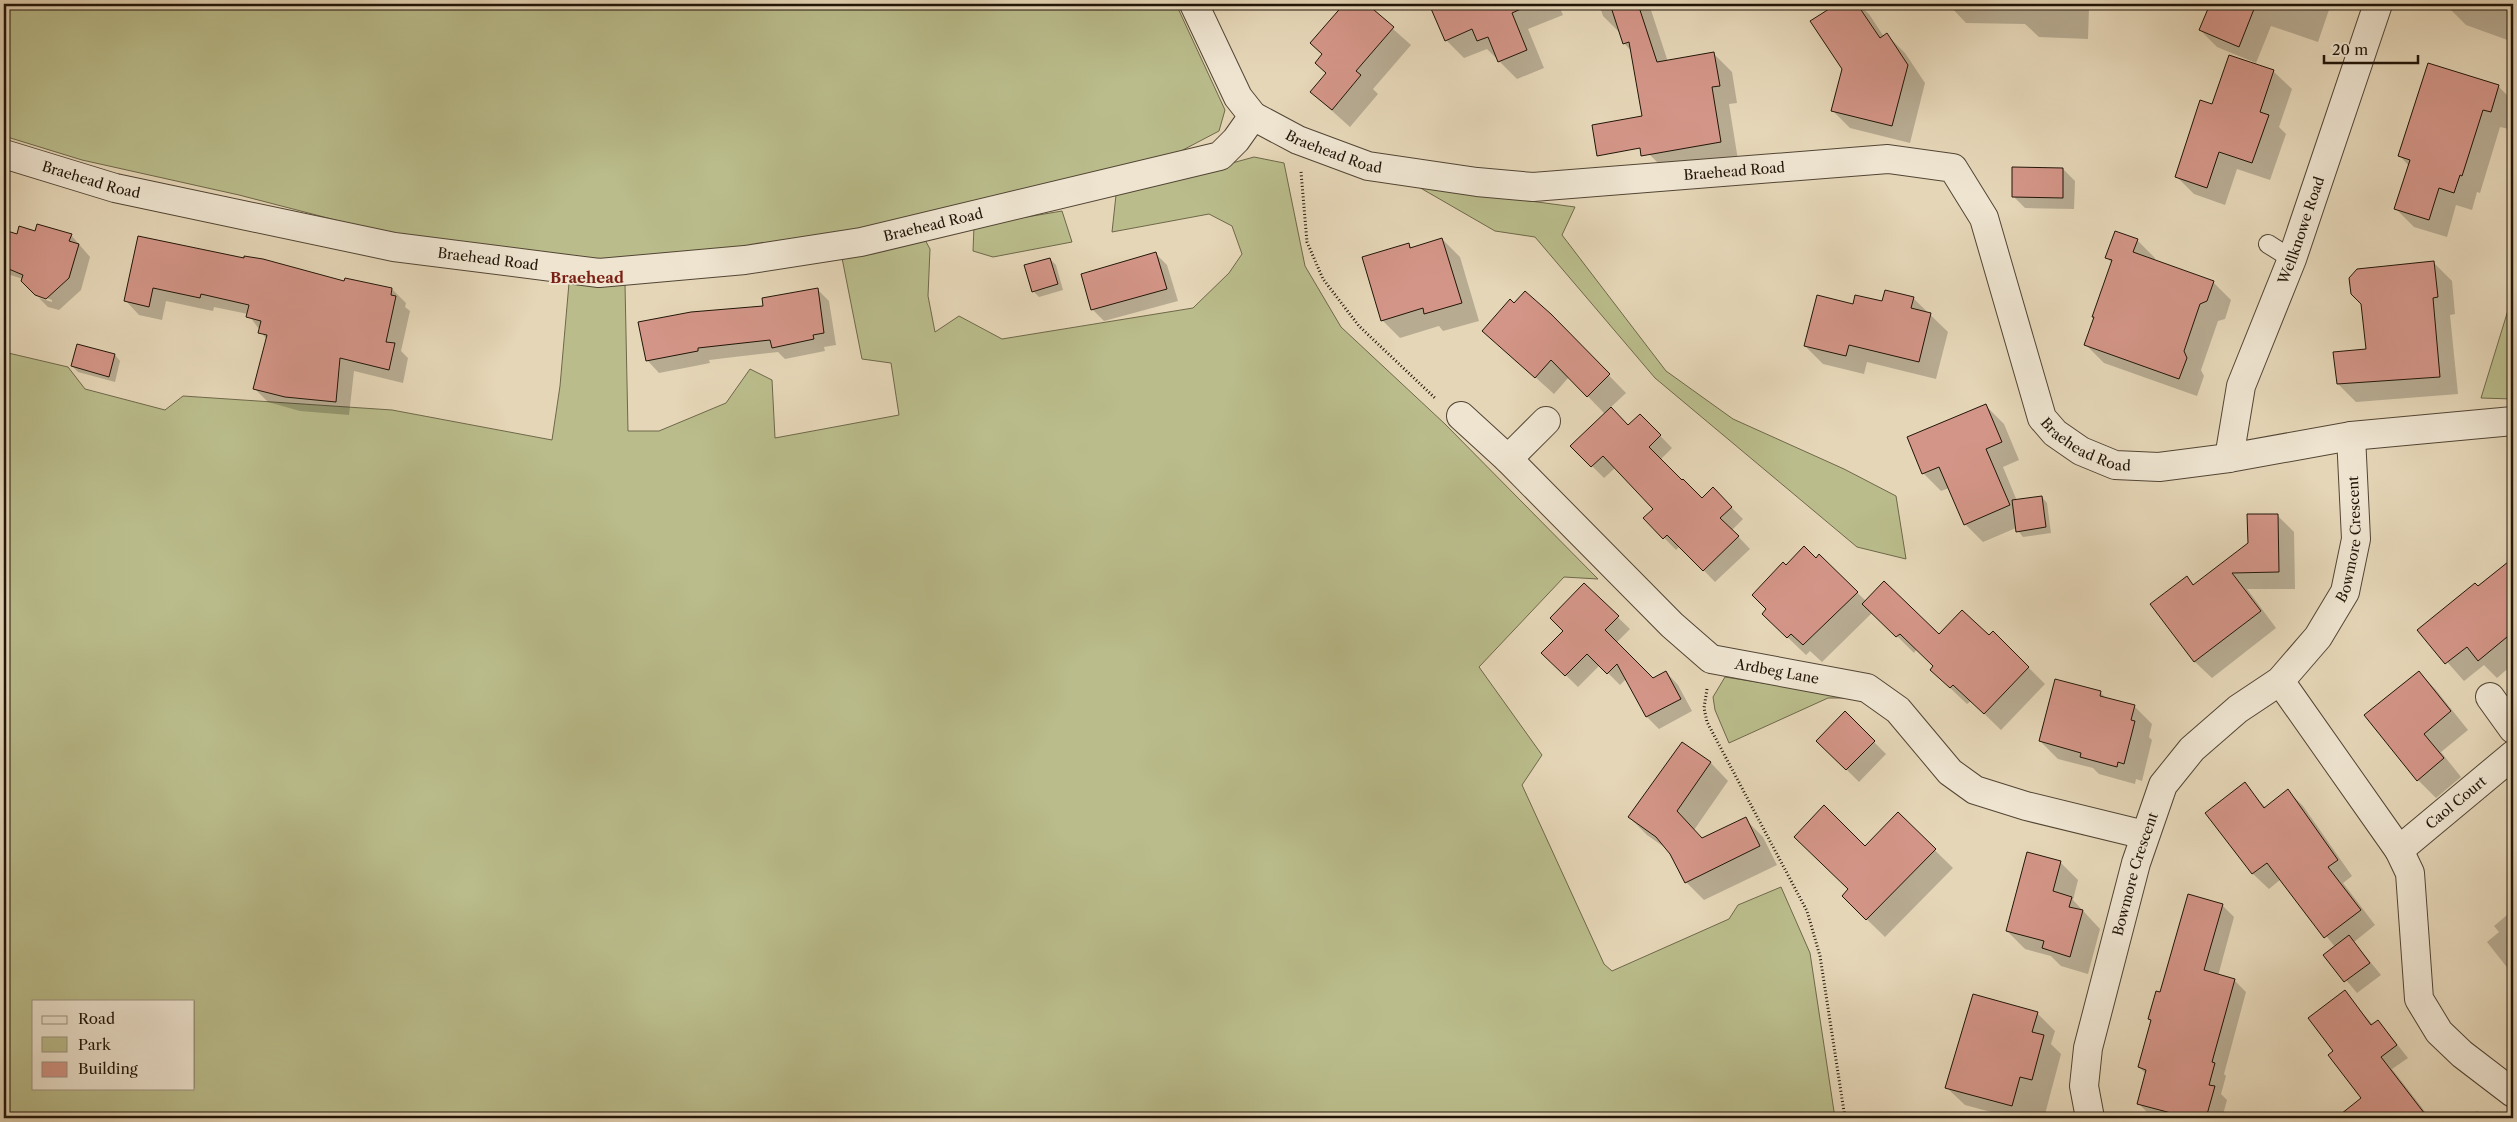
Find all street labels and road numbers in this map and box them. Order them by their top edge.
street label: Braehead Road [1282,126,1384,177]
street label: Braehead Road [40,157,143,202]
street label: Braehead Road [1683,158,1786,184]
street label: Wellknowe Road [2273,174,2328,288]
street label: Braehead Road [882,204,985,245]
street label: Braehead Road [436,244,540,274]
street label: Braehead Road [2037,414,2132,475]
street label: Bowmore Crescent [2332,475,2365,606]
street label: Ardbeg Lane [1733,654,1821,688]
street label: Caol Court [2422,772,2490,833]
street label: Bowmore Crescent [2108,810,2162,938]

